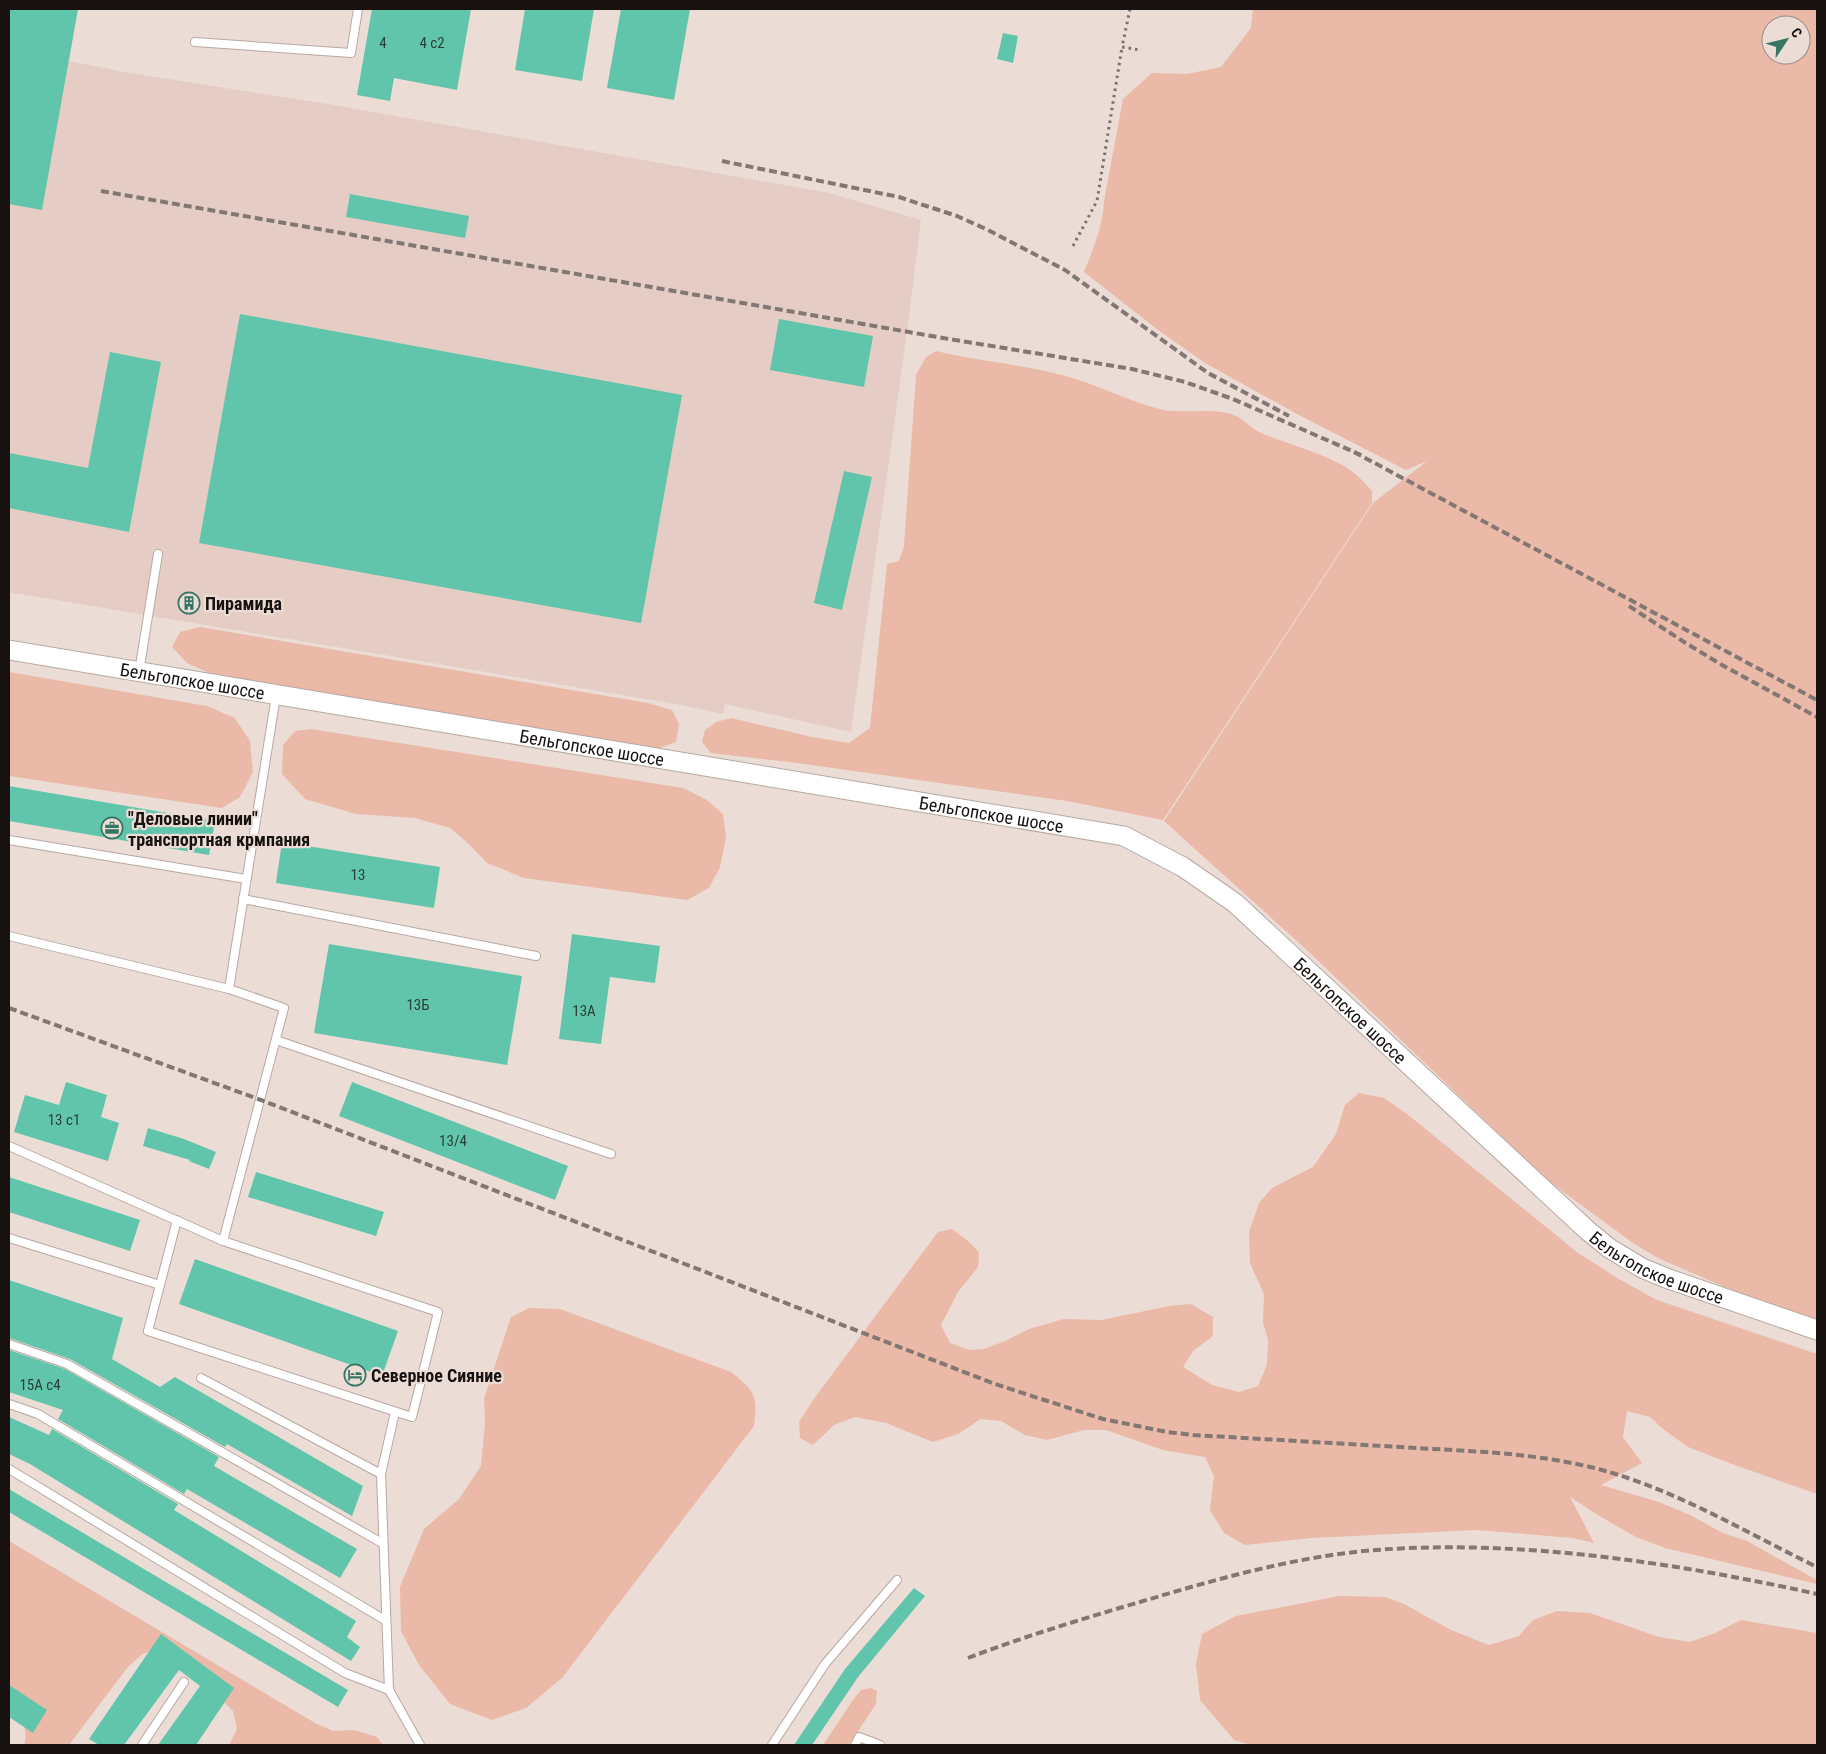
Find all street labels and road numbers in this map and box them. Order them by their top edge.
street label: Бельгопское шоссе [119,658,266,703]
street label: Бельгопское шоссе [518,725,666,770]
street label: Бельгопское шоссе [918,792,1065,836]
street label: Бельгопское шоссе [1290,953,1411,1068]
street label: Бельгопское шоссе [1586,1226,1726,1308]

